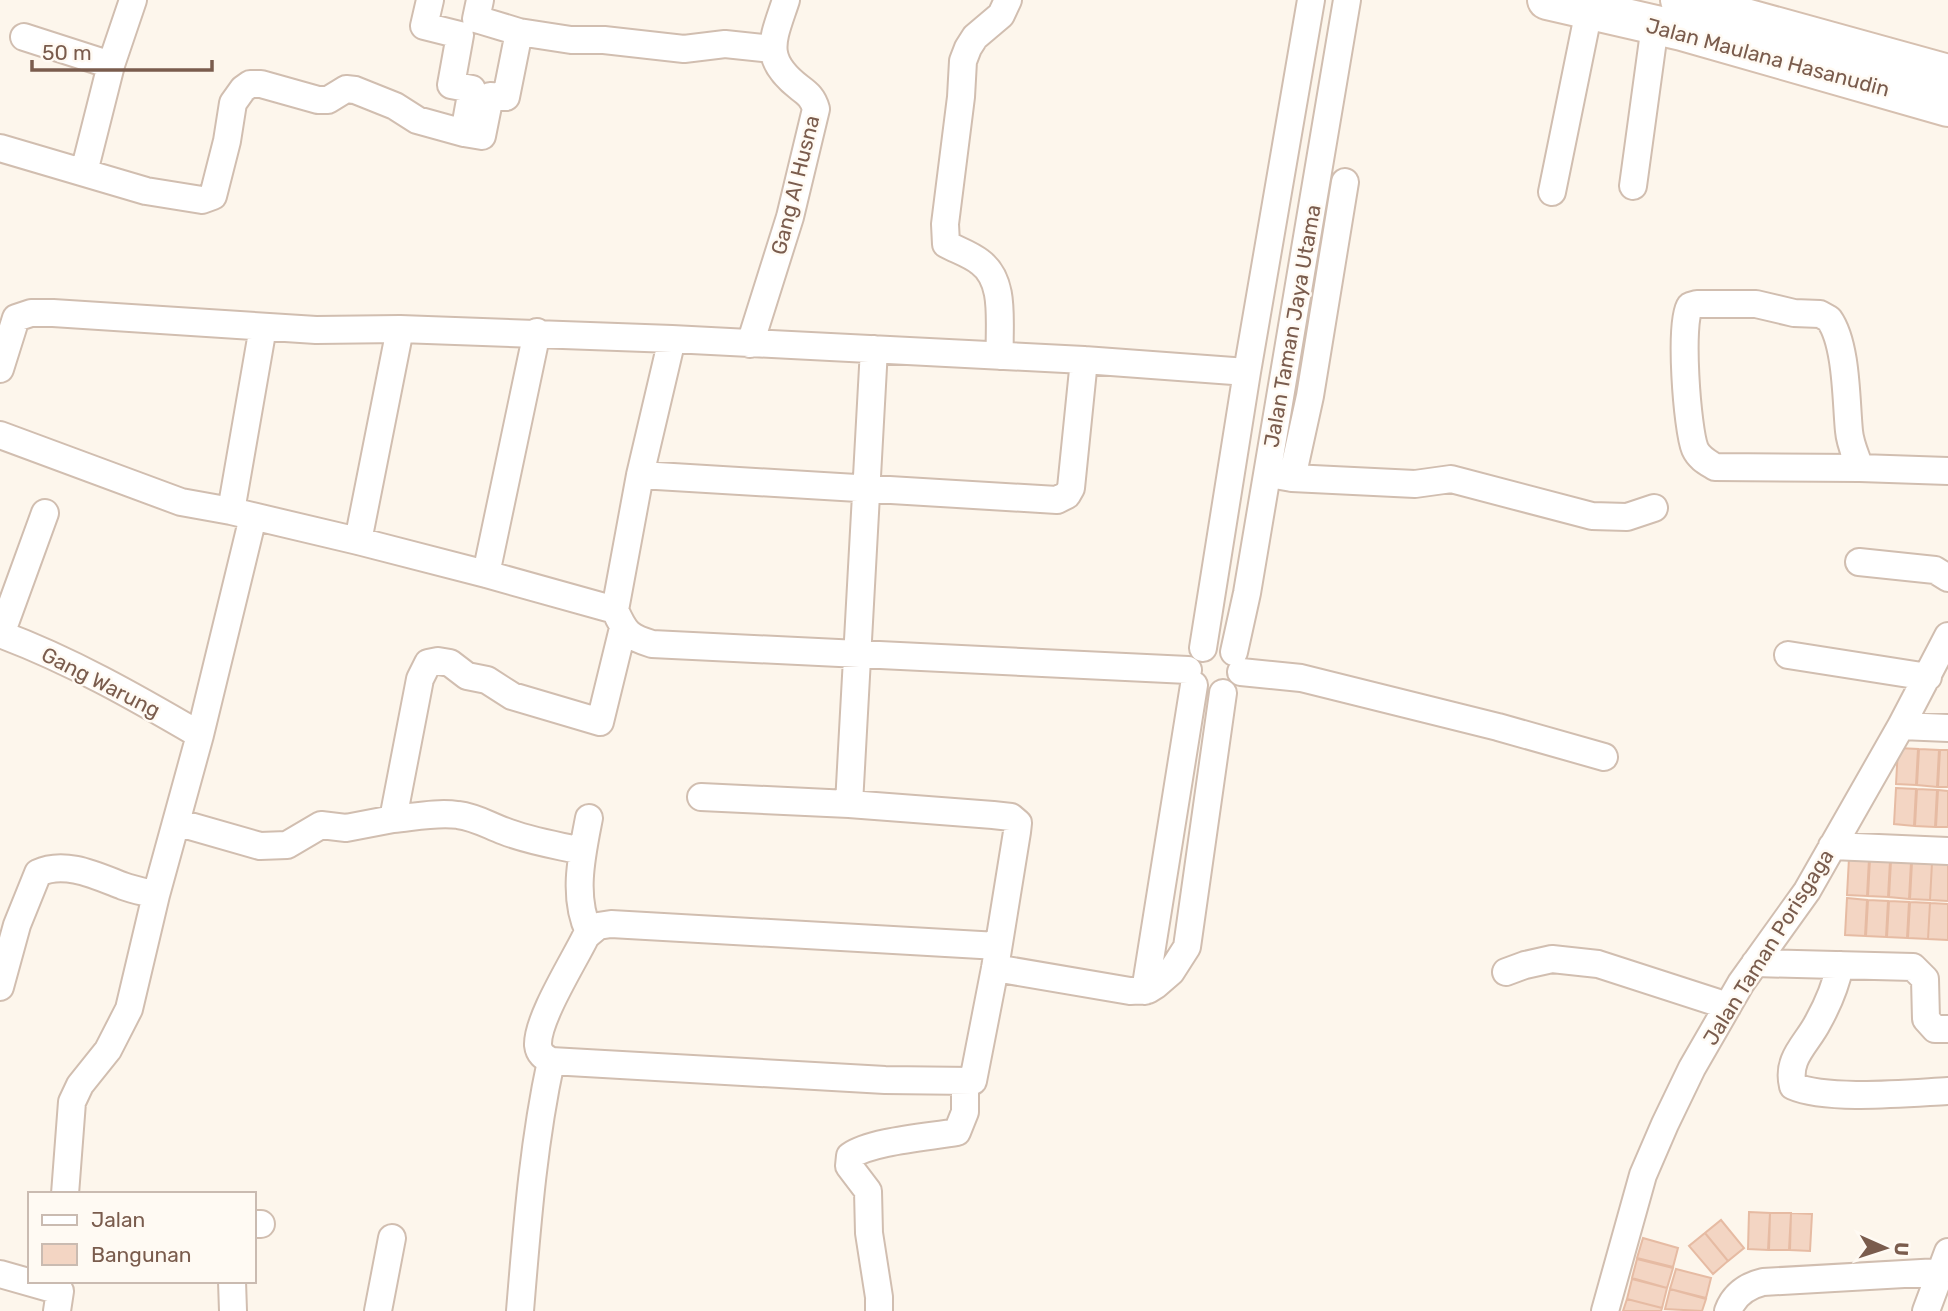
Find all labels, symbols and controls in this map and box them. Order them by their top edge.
street label: Jalan Maulana Hasanudin [1644,12,1892,102]
scale bar [32,28,212,72]
text: 50 m [42,40,92,65]
street label: Gang Al Husna [766,113,824,257]
street label: Jalan Taman Jaya Utama [1258,203,1326,449]
street label: Gang Warung [38,641,164,723]
street label: Jalan Taman Porisgaga [1697,844,1839,1050]
legend [28,1192,256,1283]
text: Jalan [91,1207,145,1232]
north arrow [1850,1213,1920,1283]
text: U [1890,1241,1913,1256]
text: Bangunan [91,1242,192,1267]

